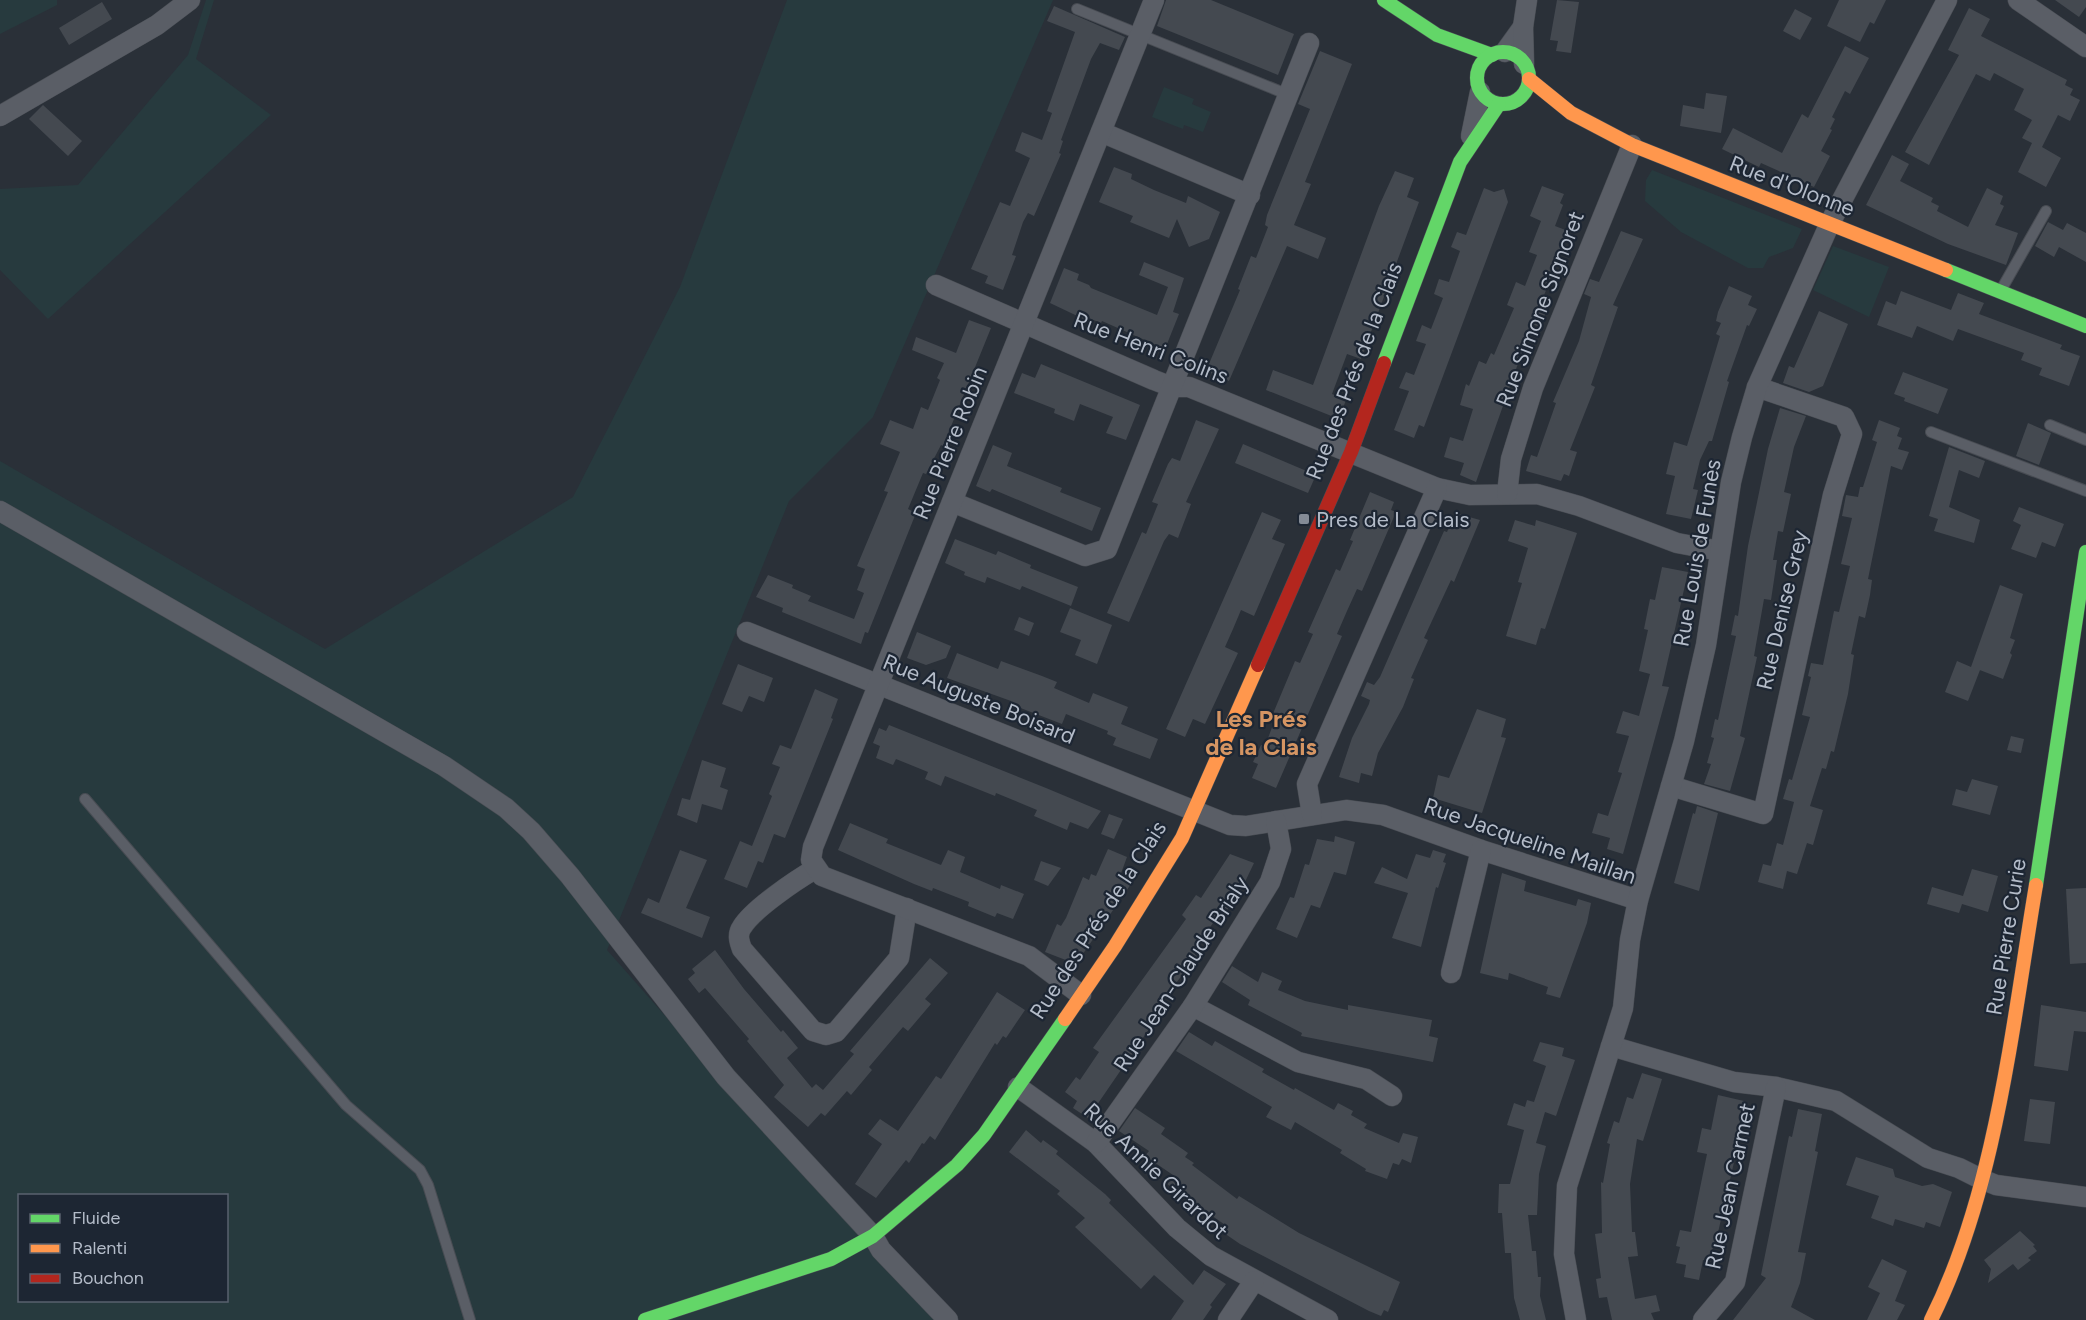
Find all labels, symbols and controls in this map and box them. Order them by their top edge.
street label: Rue d'Olonne [1726,150,1858,222]
street label: Rue Simone Signoret [1490,207,1590,411]
street label: Rue des Prés de la Clais [1300,258,1408,484]
street label: Rue Henri Colins [1070,306,1232,390]
street label: Rue Pierre Robin [907,363,993,523]
street label: Rue Louis de Funès [1667,457,1727,649]
place label: Pres de La Clais [1316,506,1470,533]
marker: Pres de La Clais [1297,512,1311,526]
street label: Rue Denise Grey [1750,527,1814,693]
street label: Rue Auguste Boisard [879,648,1079,750]
district label: Les Prés de la Clais [1205,704,1317,761]
street label: Rue Jacqueline Maillan [1420,792,1640,890]
street label: Rue des Prés de la Clais [1024,816,1172,1024]
street label: Rue Pierre Curie [1980,857,2032,1017]
street label: Rue Jean-Claude Brialy [1108,871,1255,1077]
street label: Rue Annie Girardot [1078,1097,1234,1245]
street label: Rue Jean Carmet [1699,1100,1761,1272]
legend [18,1194,228,1302]
text: Fluide [72,1207,121,1229]
text: Ralenti [72,1237,127,1259]
text: Bouchon [72,1267,144,1289]

